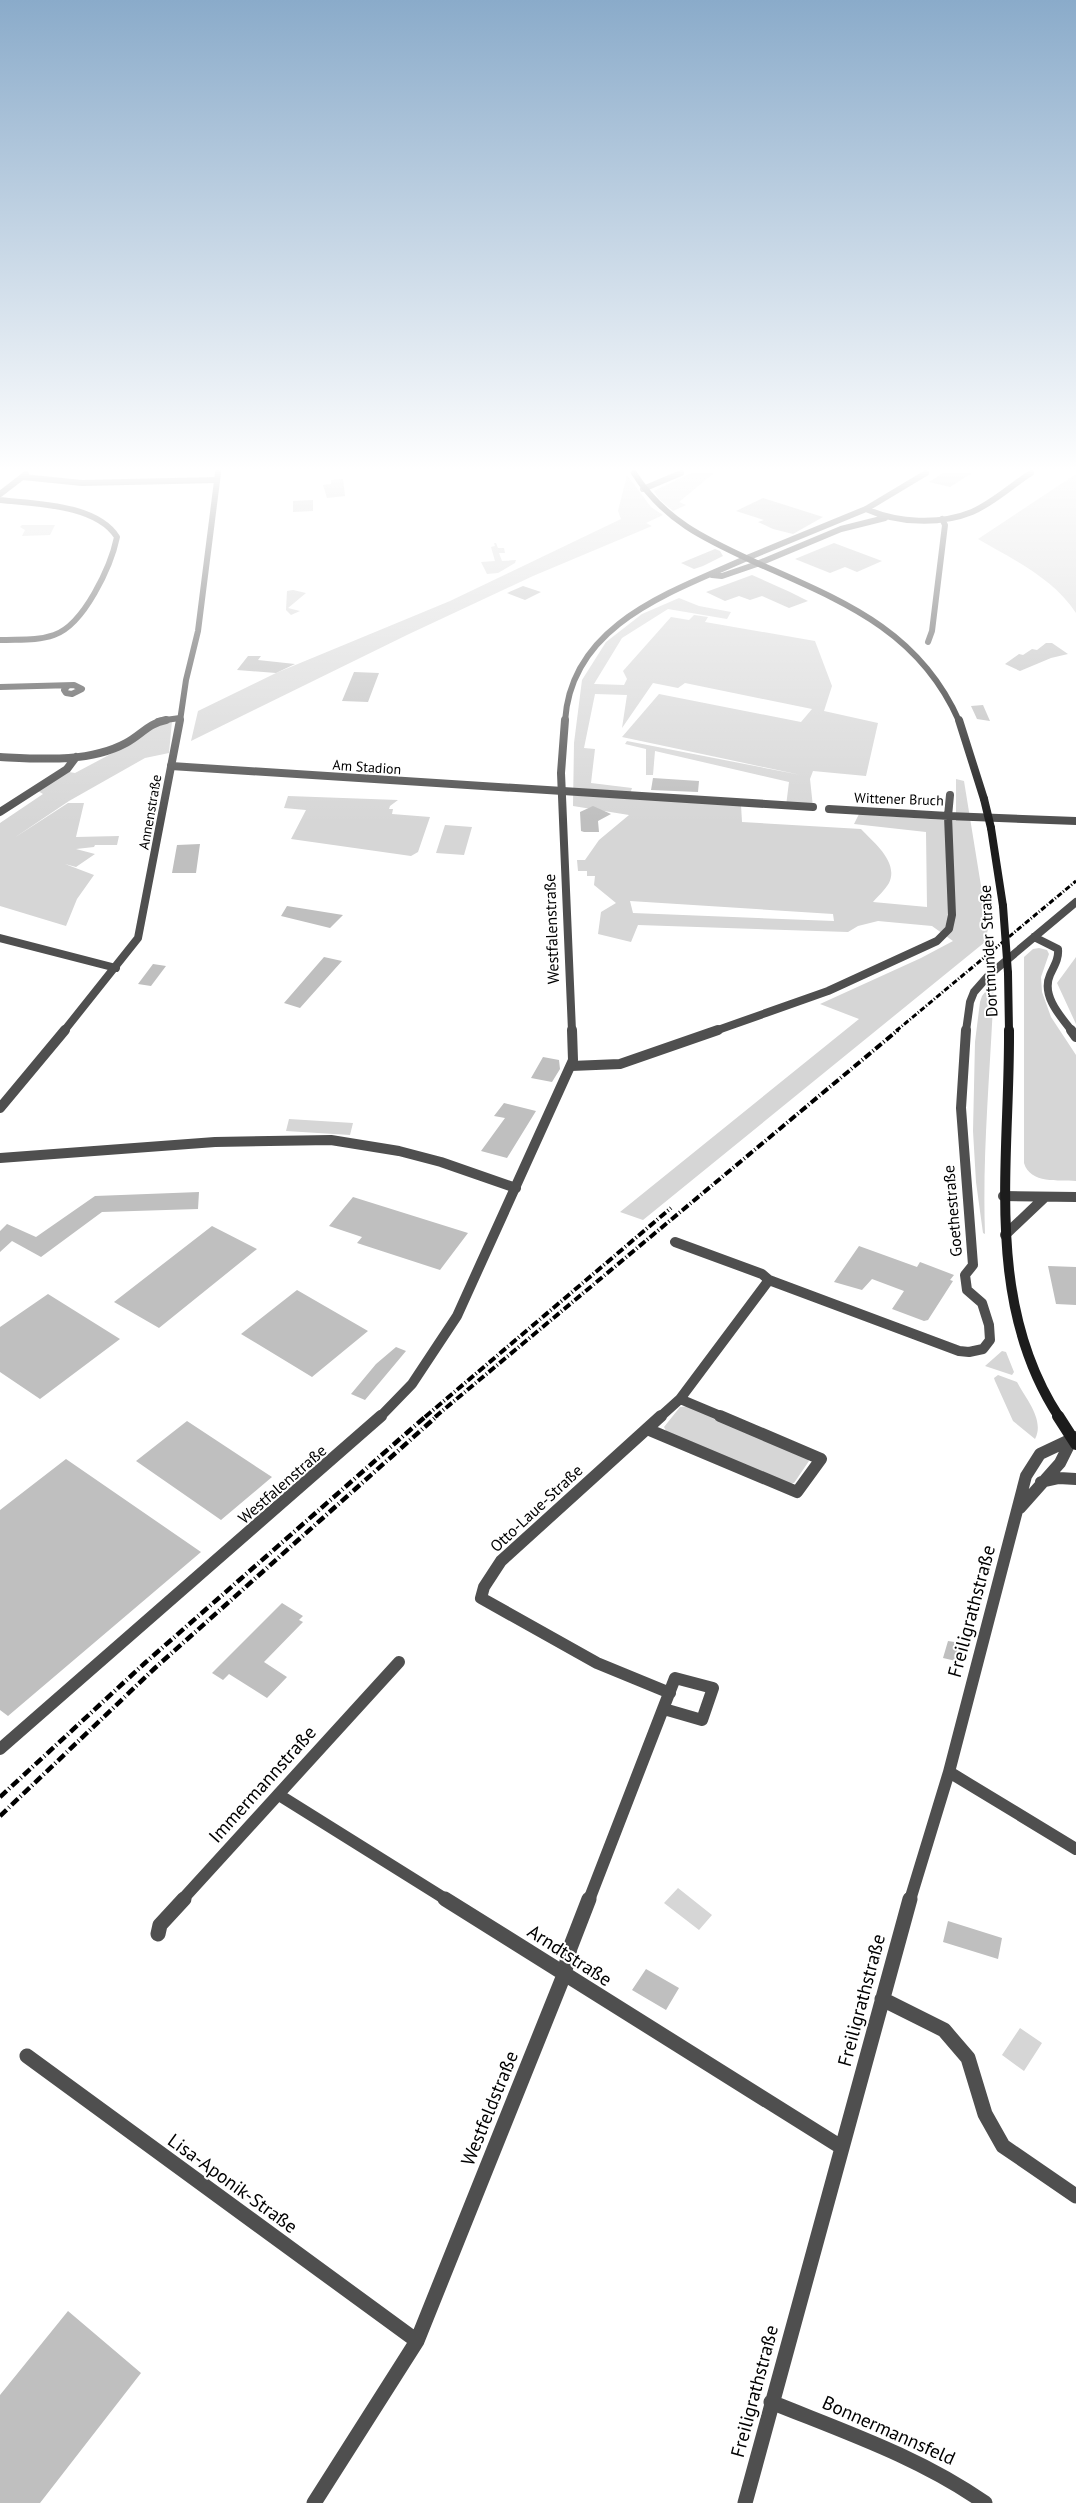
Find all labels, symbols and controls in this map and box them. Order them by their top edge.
street label: Am Stadion [332,756,402,778]
street label: Annenstraße [135,773,165,851]
street label: Wittener Bruch [854,788,944,810]
street label: Westfalenstraße [539,873,563,985]
street label: Dortmunder Straße [975,885,1001,1017]
street label: Goethestraße [938,1164,966,1258]
street label: Westfalenstraße [234,1440,330,1528]
street label: Otto-Laue-Straße [486,1460,586,1556]
street label: Freiligrathstraße [942,1542,1000,1680]
street label: Immermannstraße [203,1720,321,1848]
street label: Arndtstraße [523,1919,617,1991]
street label: Freiligrathstraße [832,1931,890,2069]
street label: Westfeldstraße [455,2047,523,2169]
street label: Lisa-Aponik-Straße [163,2128,303,2238]
street label: Freiligrathstraße [725,2322,783,2460]
street label: Bonnermannsfeld [819,2390,959,2470]

